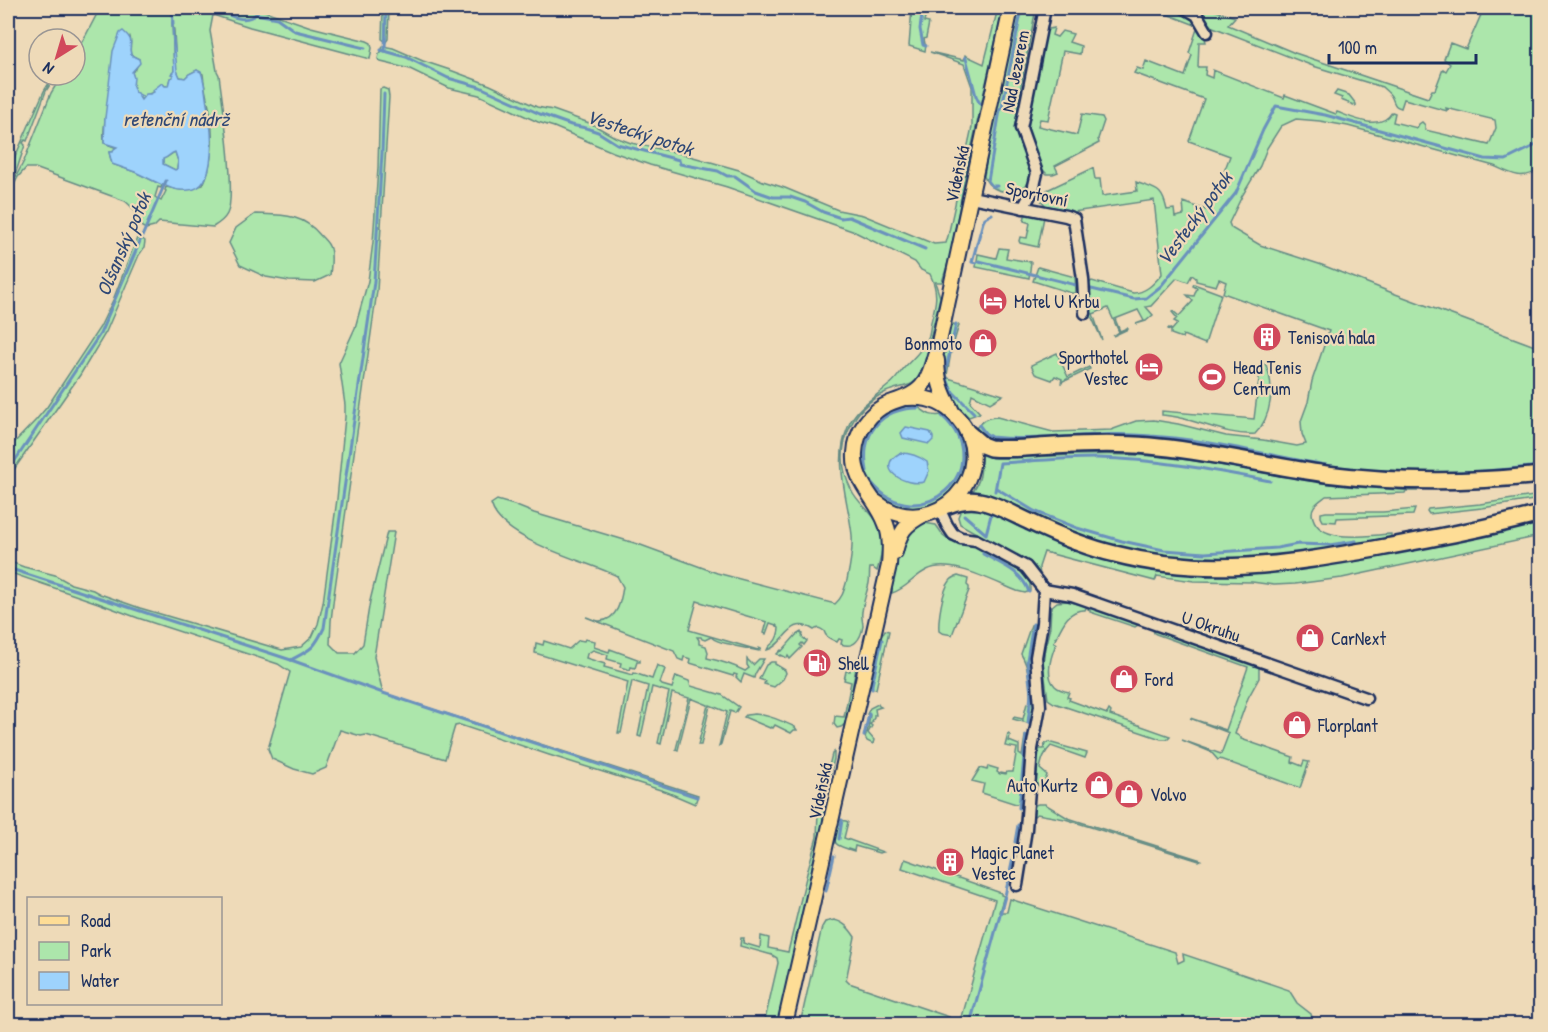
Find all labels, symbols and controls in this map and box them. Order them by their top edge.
north arrow [27,27,87,87]
scale bar [1329,27,1476,65]
street label: Nad Jezerem [995,28,1035,114]
text: 100 m [1338,35,1377,60]
text: N [38,57,58,80]
water label: Vestecký potok [583,102,698,163]
water label: retenční nádrž [123,105,231,132]
street label: Vídeňská [939,143,975,205]
water label: Vestecký potok [1150,164,1240,271]
street label: Sportovní [1004,175,1070,213]
water label: Olšanský potok [89,187,158,300]
hotel icon: Motel U Krbu [977,285,1009,317]
place label: Motel U Krbu [1014,289,1099,314]
building icon: Tenisová hala [1251,321,1283,353]
place label: Tenisová hala [1288,325,1375,350]
shop icon: Bonmoto [967,327,999,359]
place label: Bonmoto [905,331,962,356]
place label: Sporthotel Vestec [1059,345,1128,391]
hotel icon: Sporthotel Vestec [1133,351,1165,383]
place label: Head Tenis Centrum [1233,355,1302,401]
sports icon: Head Tenis Centrum [1196,361,1228,393]
street label: U Okruhu [1178,604,1244,648]
shop icon: CarNext [1294,622,1326,654]
place label: CarNext [1331,626,1387,651]
fuel station icon: Shell [801,647,833,679]
place label: Shell [838,651,869,676]
shop icon: Ford [1108,663,1140,695]
place label: Ford [1144,667,1173,692]
shop icon: Florplant [1281,709,1313,741]
place label: Florplant [1317,713,1378,738]
street label: Vídeňská [802,760,838,822]
shop icon: Auto Kurtz [1083,769,1115,801]
place label: Auto Kurtz [1007,773,1078,798]
shop icon: Volvo [1113,778,1145,810]
place label: Volvo [1150,782,1187,807]
place label: Magic Planet Vestec [971,840,1055,886]
building icon: Magic Planet Vestec [934,846,966,878]
legend [27,897,222,1005]
text: Road [81,908,111,933]
text: Park [81,938,112,963]
text: Water [81,968,119,993]

